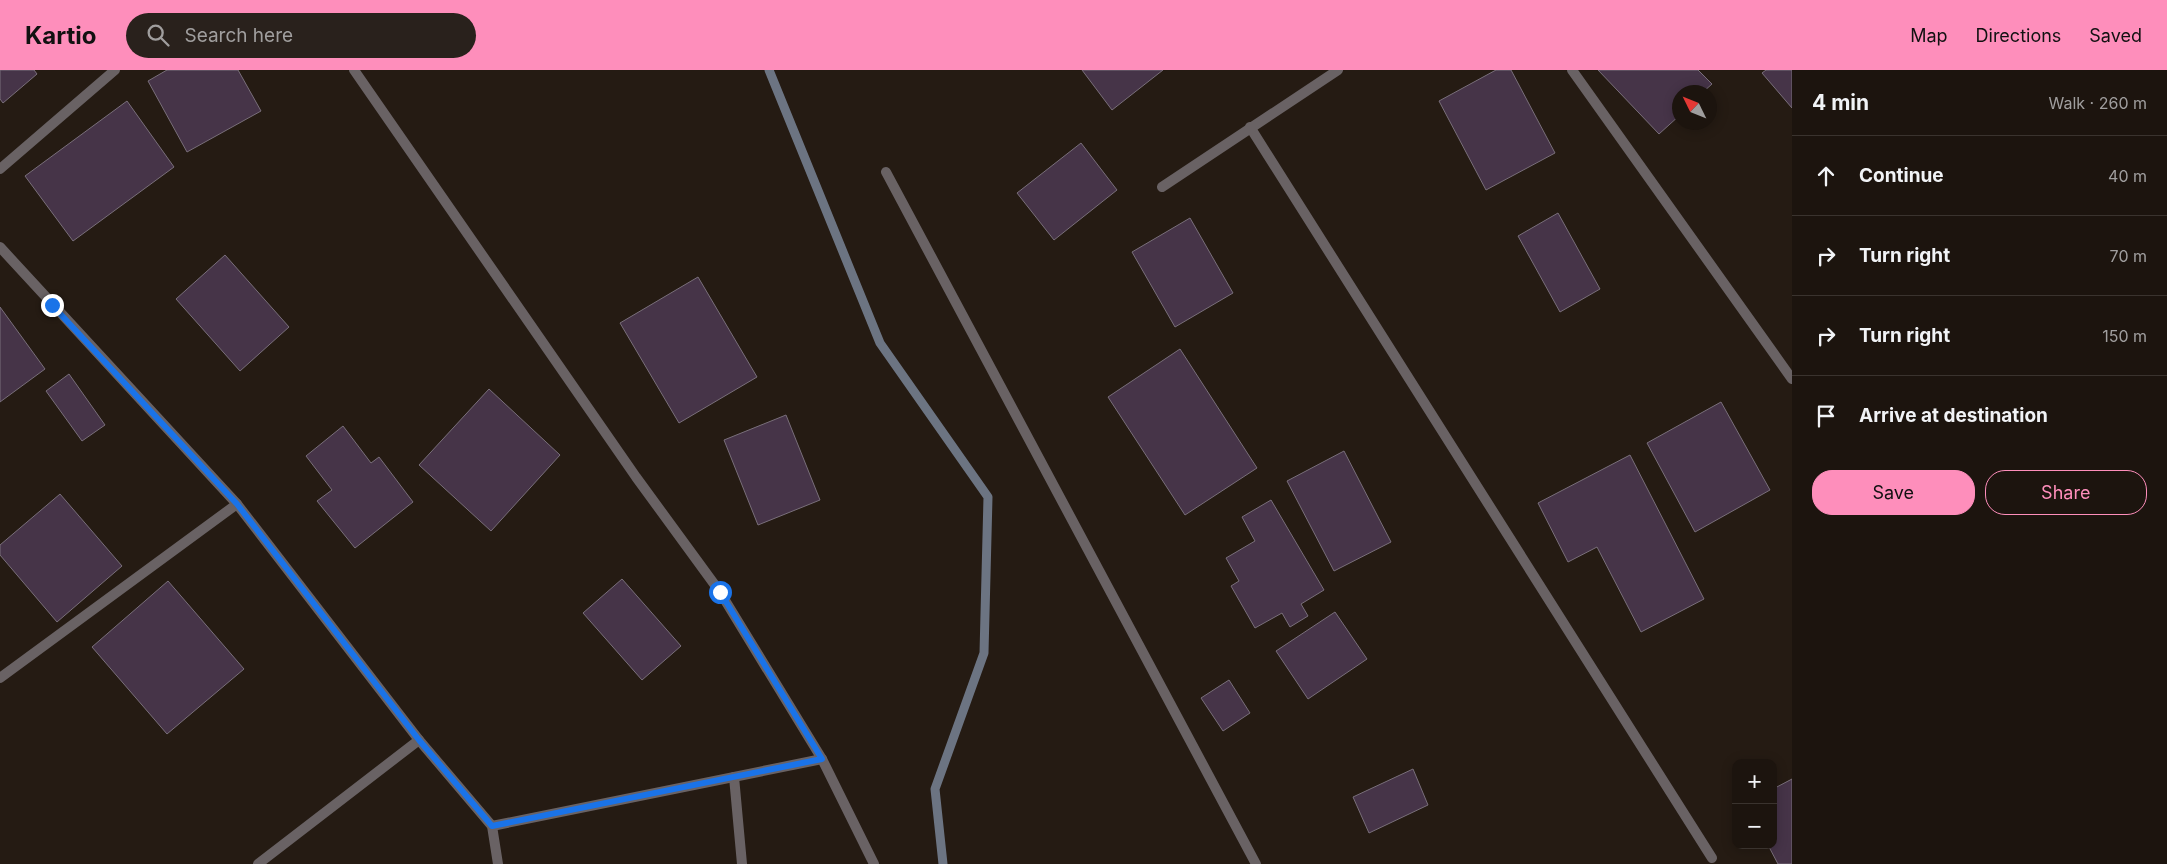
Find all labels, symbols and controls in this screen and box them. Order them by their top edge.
search box [126,13,476,58]
text: Kartio [25,21,96,50]
icon: search [144,21,172,49]
text: Search here [184,24,293,47]
text: Map [1910,25,1948,46]
text: Directions [1976,25,2061,46]
text: Saved [2089,25,2142,46]
north arrow [1672,85,1717,130]
text: 4 min [1812,90,1869,115]
text: Walk · 260 m [2049,93,2147,113]
icon: ahead [1812,162,1840,190]
text: Continue [1859,164,1944,187]
text: 40 m [2108,166,2147,186]
icon: right [1812,242,1840,270]
text: Turn right [1859,244,1950,267]
text: 70 m [2110,246,2147,266]
route end [41,294,64,317]
icon: right [1812,322,1840,350]
text: Turn right [1859,324,1950,347]
text: 150 m [2102,326,2147,346]
icon: arrive [1812,402,1840,430]
text: Arrive at destination [1859,404,2048,427]
button: Save [1812,470,1975,515]
button: Share [1985,470,2147,515]
route start [709,581,732,604]
map controls [1732,759,1777,849]
button: + [1732,759,1777,804]
button: − [1732,804,1777,849]

